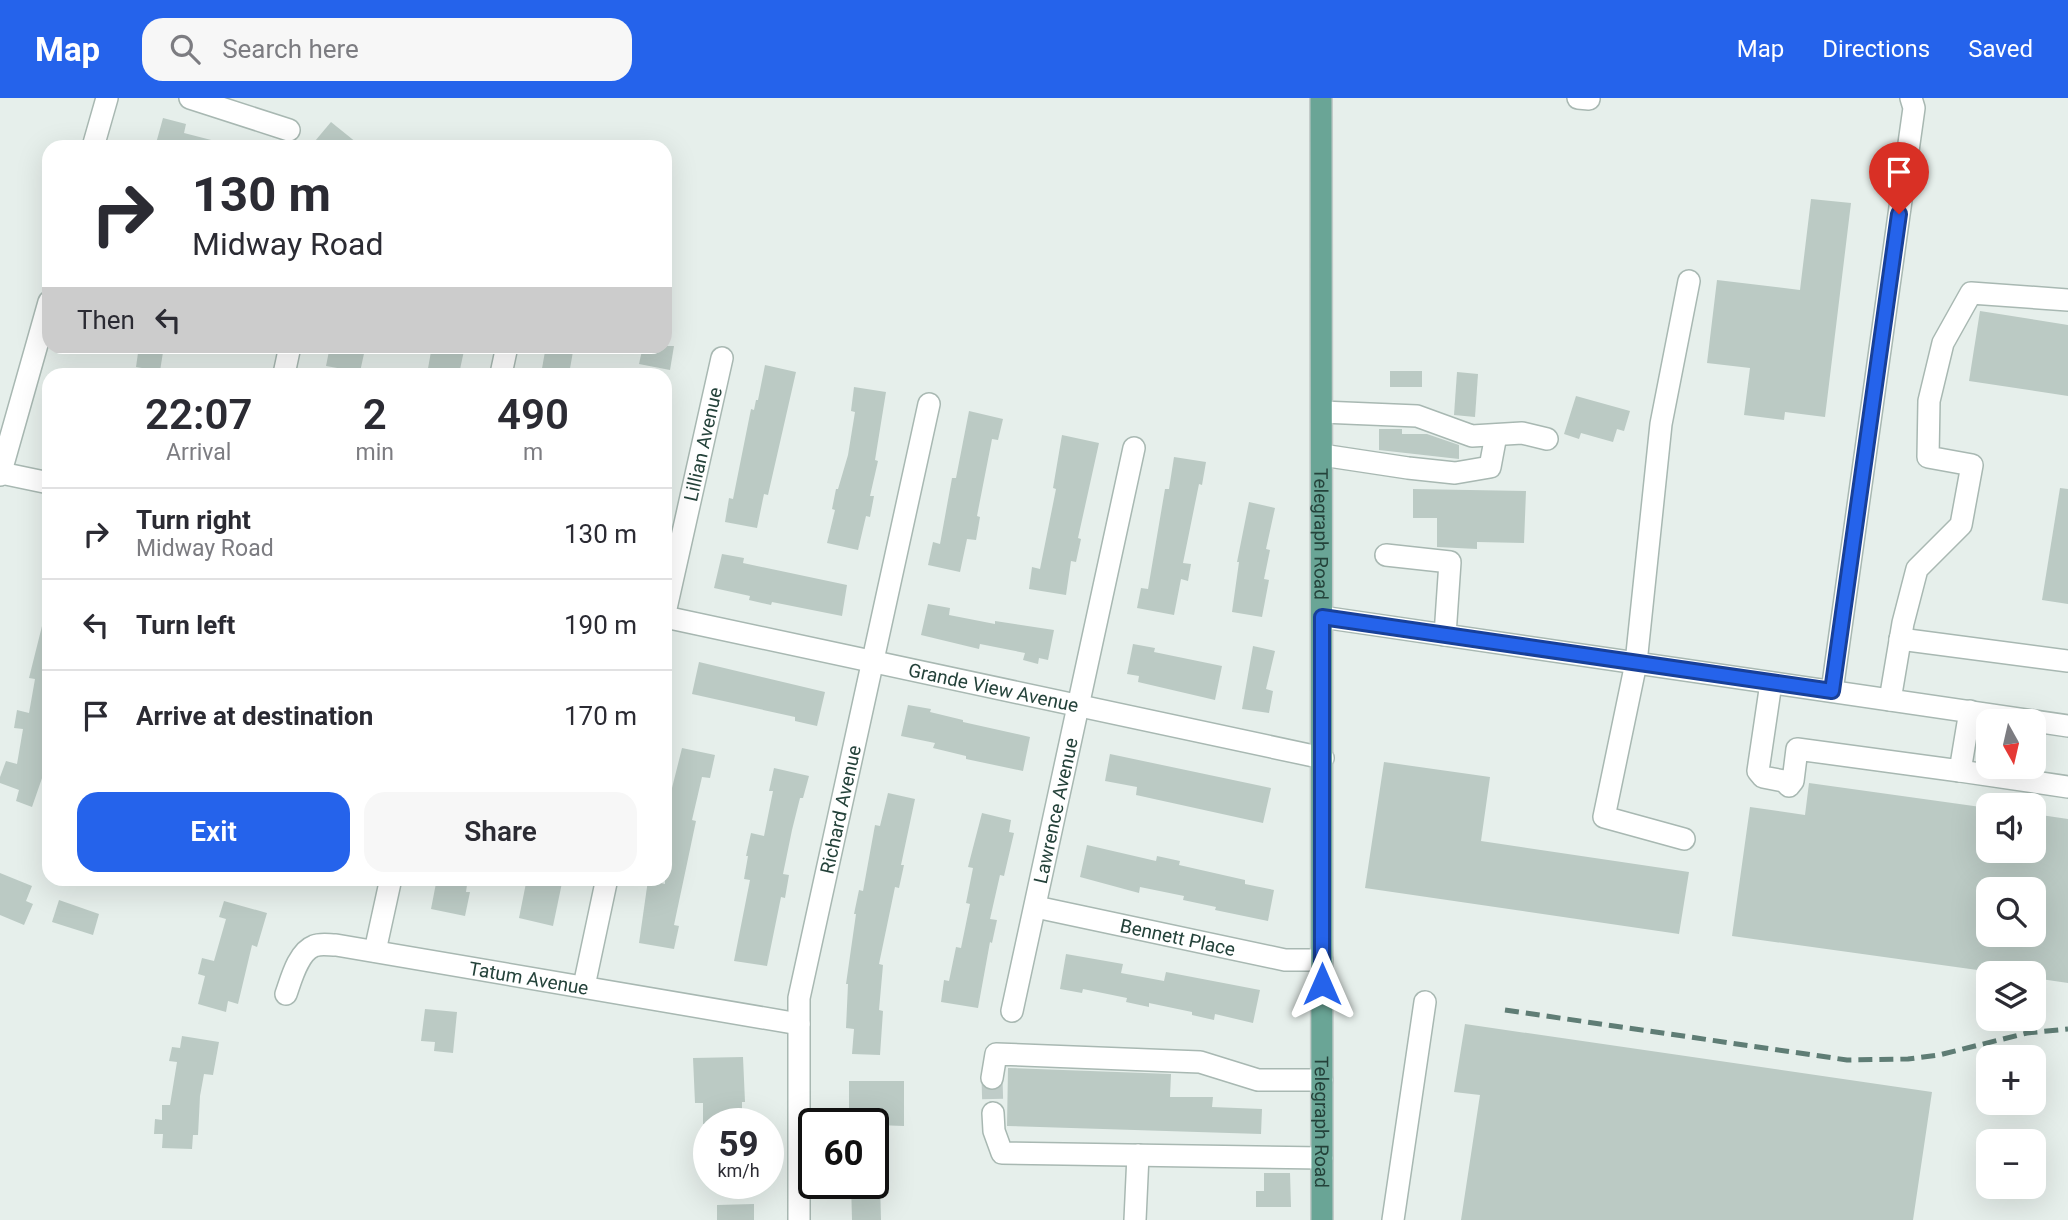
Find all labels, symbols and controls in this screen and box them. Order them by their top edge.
search box [142,18,632,81]
text: Map [35,30,100,69]
icon: search [166,30,204,68]
text: Search here [222,34,359,64]
text: Map [1737,35,1784,63]
text: Directions [1822,35,1930,63]
text: Saved [1968,35,2033,63]
pin [1869,142,1929,214]
icon: arrive [1880,153,1918,191]
text: 130 m [192,166,331,223]
icon: right [77,168,168,259]
text: Midway Road [192,225,383,263]
icon: left [149,301,187,339]
text: Then [77,305,135,335]
street label: Lillian Avenue [679,385,727,504]
text: 22:07 [145,390,252,439]
text: 2 [363,390,387,439]
text: 490 [497,390,569,439]
text: Arrival [166,439,231,466]
text: min [355,439,394,466]
text: m [523,439,543,466]
street label: Telegraph Road [1310,468,1333,600]
text: Turn right [136,505,251,535]
icon: right [77,515,115,553]
text: 130 m [564,519,637,549]
text: Midway Road [136,535,274,562]
icon: left [77,606,115,644]
text: Turn left [136,610,235,640]
text: 190 m [564,610,637,640]
street label: Grande View Avenue [906,658,1081,717]
icon: arrive [77,697,115,735]
text: Arrive at destination [136,701,373,731]
text: 170 m [564,701,637,731]
north arrow [1976,709,2046,779]
map controls [1976,709,2046,1199]
street label: Lawrence Avenue [1028,736,1082,886]
street label: Richard Avenue [815,743,865,876]
button: Exit [77,792,350,872]
button: Share [364,792,637,872]
button: sound [1976,793,2046,863]
button: search [1976,877,2046,947]
street label: Bennett Place [1118,914,1238,961]
position arrow [1285,947,1359,1021]
street label: Tatum Avenue [467,956,590,999]
button: layers [1976,961,2046,1031]
button: + [1976,1045,2046,1115]
street label: Telegraph Road [1310,1056,1333,1188]
speed limit sign: 60 [798,1108,889,1199]
text: 59 [718,1124,759,1165]
button: − [1976,1129,2046,1199]
text: km/h [717,1160,760,1181]

